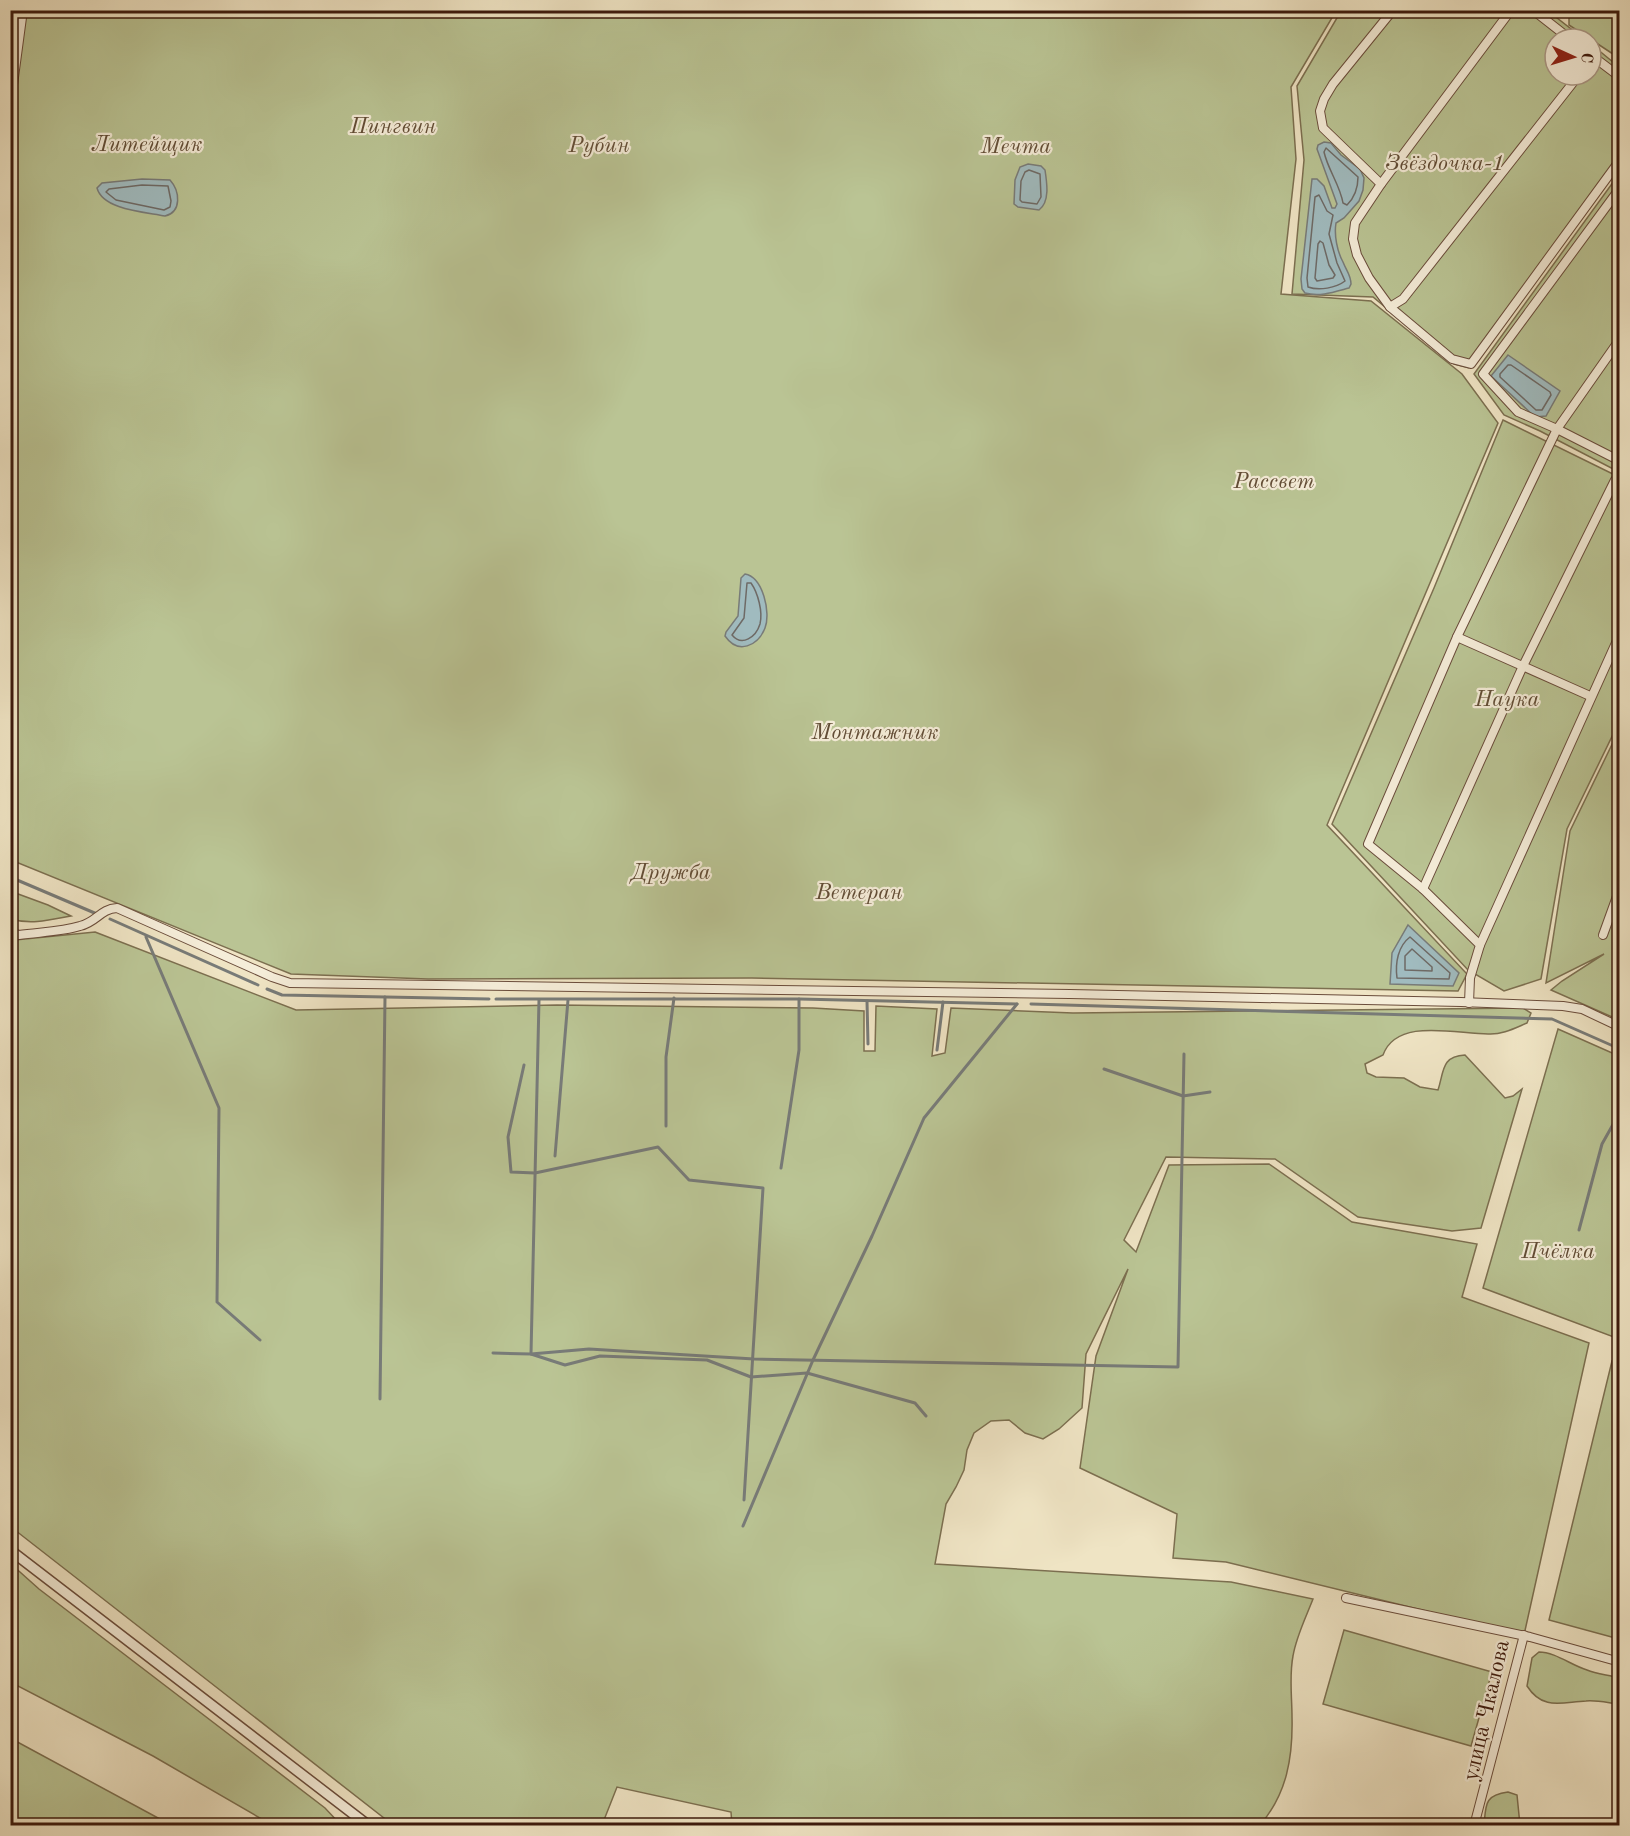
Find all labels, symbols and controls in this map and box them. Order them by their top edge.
north arrow [1543,27,1603,87]
text: С [1578,52,1594,64]
park label: Пингвин [349,116,437,138]
park label: Литейщик [91,134,203,156]
park label: Рубин [568,135,630,157]
park label: Мечта [980,136,1051,158]
park label: Звёздочка-1 [1385,153,1505,175]
park label: Рассвет [1233,471,1315,493]
park label: Наука [1474,689,1539,711]
park label: Монтажник [811,722,938,744]
park label: Дружба [628,862,711,884]
park label: Ветеран [814,882,903,904]
park label: Пчёлка [1520,1241,1595,1263]
street label: улица Чкалова [1460,1638,1514,1783]

